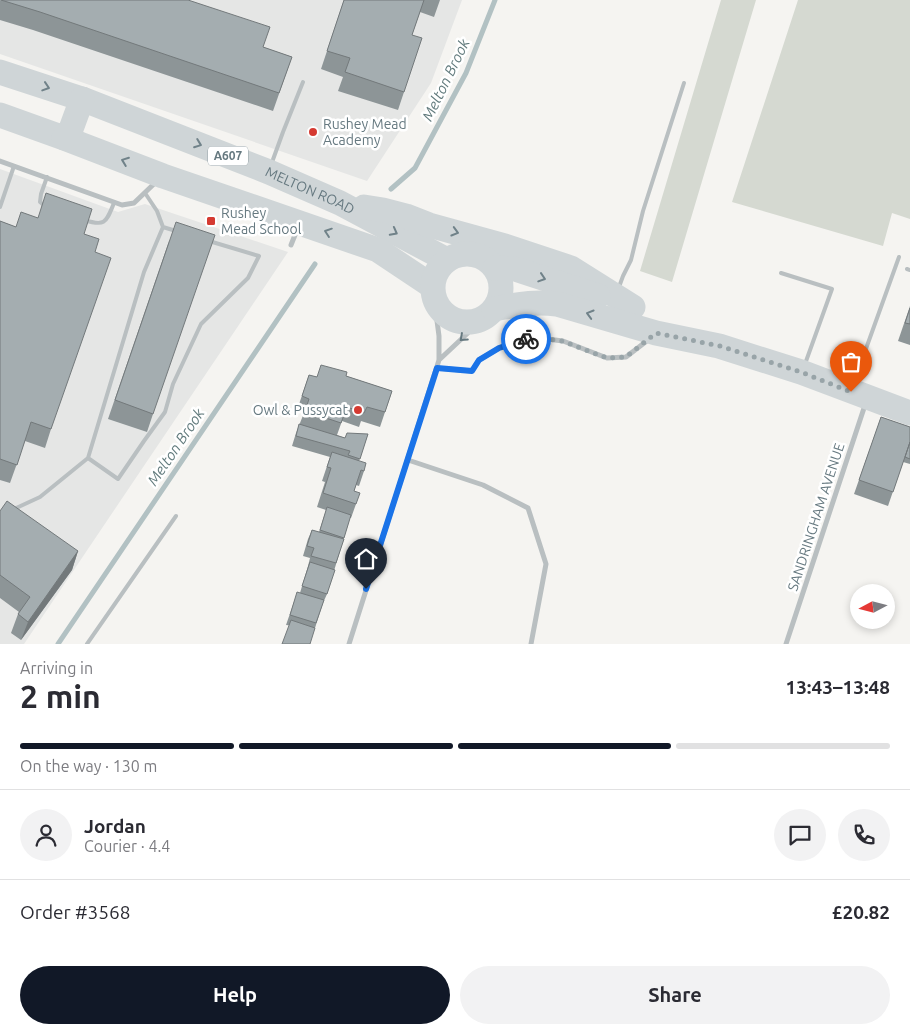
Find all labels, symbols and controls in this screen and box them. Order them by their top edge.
water label: Melton Brook [418,36,473,124]
one-way arrow [42,81,50,91]
place label: Rushey Mead Academy [323,116,407,148]
marker: Rushey Mead Academy [307,126,319,138]
one-way arrow [194,138,202,148]
road number: A607 [208,146,248,166]
one-way arrow [121,157,130,167]
street label: MELTON ROAD [263,163,357,217]
place label: Rushey Mead School [221,205,302,237]
marker: Rushey Mead School [205,215,217,227]
one-way arrow [389,226,398,236]
one-way arrow [450,226,458,236]
one-way arrow [324,228,332,238]
one-way arrow [538,272,546,282]
one-way arrow [586,309,595,320]
courier [501,314,551,364]
icon: bike [512,325,540,353]
one-way arrow [459,332,468,341]
pin [830,341,872,392]
icon: bag [837,348,865,376]
place label: Owl & Pussycat [253,402,348,418]
marker: Owl & Pussycat [352,404,364,416]
water label: Melton Brook [144,405,208,488]
street label: SANDRINGHAM AVENUE [784,441,848,593]
pin [345,538,387,589]
icon: home [352,545,380,573]
north arrow [850,584,895,629]
map controls [850,584,895,629]
text: Arriving in [20,659,93,677]
text: 13:43–13:48 [785,676,890,698]
text: 2 min [20,678,101,714]
text: On the way · 130 m [20,757,157,775]
button: person [20,809,72,861]
button: chat [774,809,826,861]
button: phone [838,809,890,861]
text: Jordan [84,815,146,837]
text: Courier · 4.4 [84,837,170,855]
text: Order #3568 [20,901,130,923]
text: £20.82 [832,901,890,923]
button: Help [20,966,450,1024]
button: Share [460,966,890,1024]

